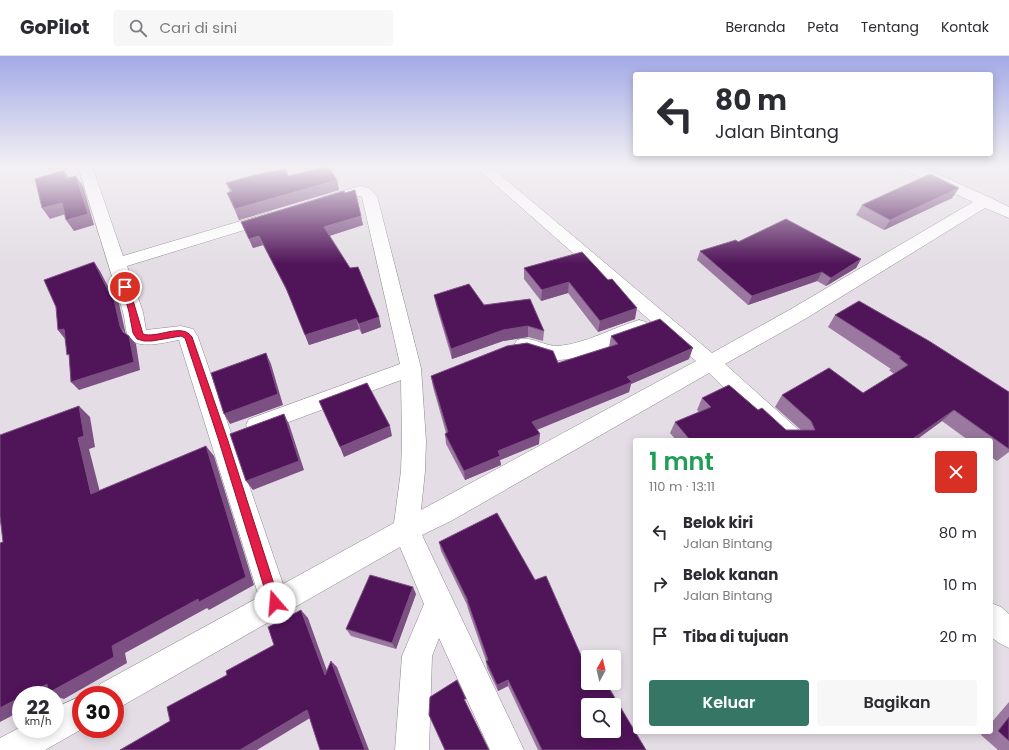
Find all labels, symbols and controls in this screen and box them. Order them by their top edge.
search box [113,10,393,46]
text: GoPilot [20,14,89,41]
icon: search [127,17,149,39]
text: Cari di sini [159,17,237,38]
text: Beranda [726,17,785,37]
text: Peta [807,17,839,37]
text: Tentang [861,17,919,37]
text: Kontak [941,17,989,37]
text: 80 m [715,81,787,120]
icon: left [649,88,701,140]
text: Jalan Bintang [715,119,839,144]
pin [108,270,142,304]
icon: arrive [114,276,136,298]
text: 1 mnt [649,445,714,478]
button: close [935,451,977,493]
text: 110 m · 13:11 [649,477,715,496]
text: Belok kiri [683,512,753,533]
icon: left [649,521,671,543]
text: 80 m [939,522,977,543]
text: Jalan Bintang [683,534,773,553]
text: Belok kanan [683,564,778,585]
icon: right [649,573,671,595]
text: 10 m [943,574,977,595]
position arrow [254,582,296,624]
text: Jalan Bintang [683,586,773,605]
icon: arrive [649,625,671,647]
text: Tiba di tujuan [683,626,789,647]
text: 20 m [939,626,977,647]
north arrow [581,650,621,690]
map controls [581,650,621,738]
button: Keluar [649,680,809,726]
button: Bagikan [817,680,977,726]
speed limit sign: 30 [72,686,124,738]
text: 22 [27,693,49,721]
button: search [581,698,621,738]
text: km/h [25,714,51,729]

